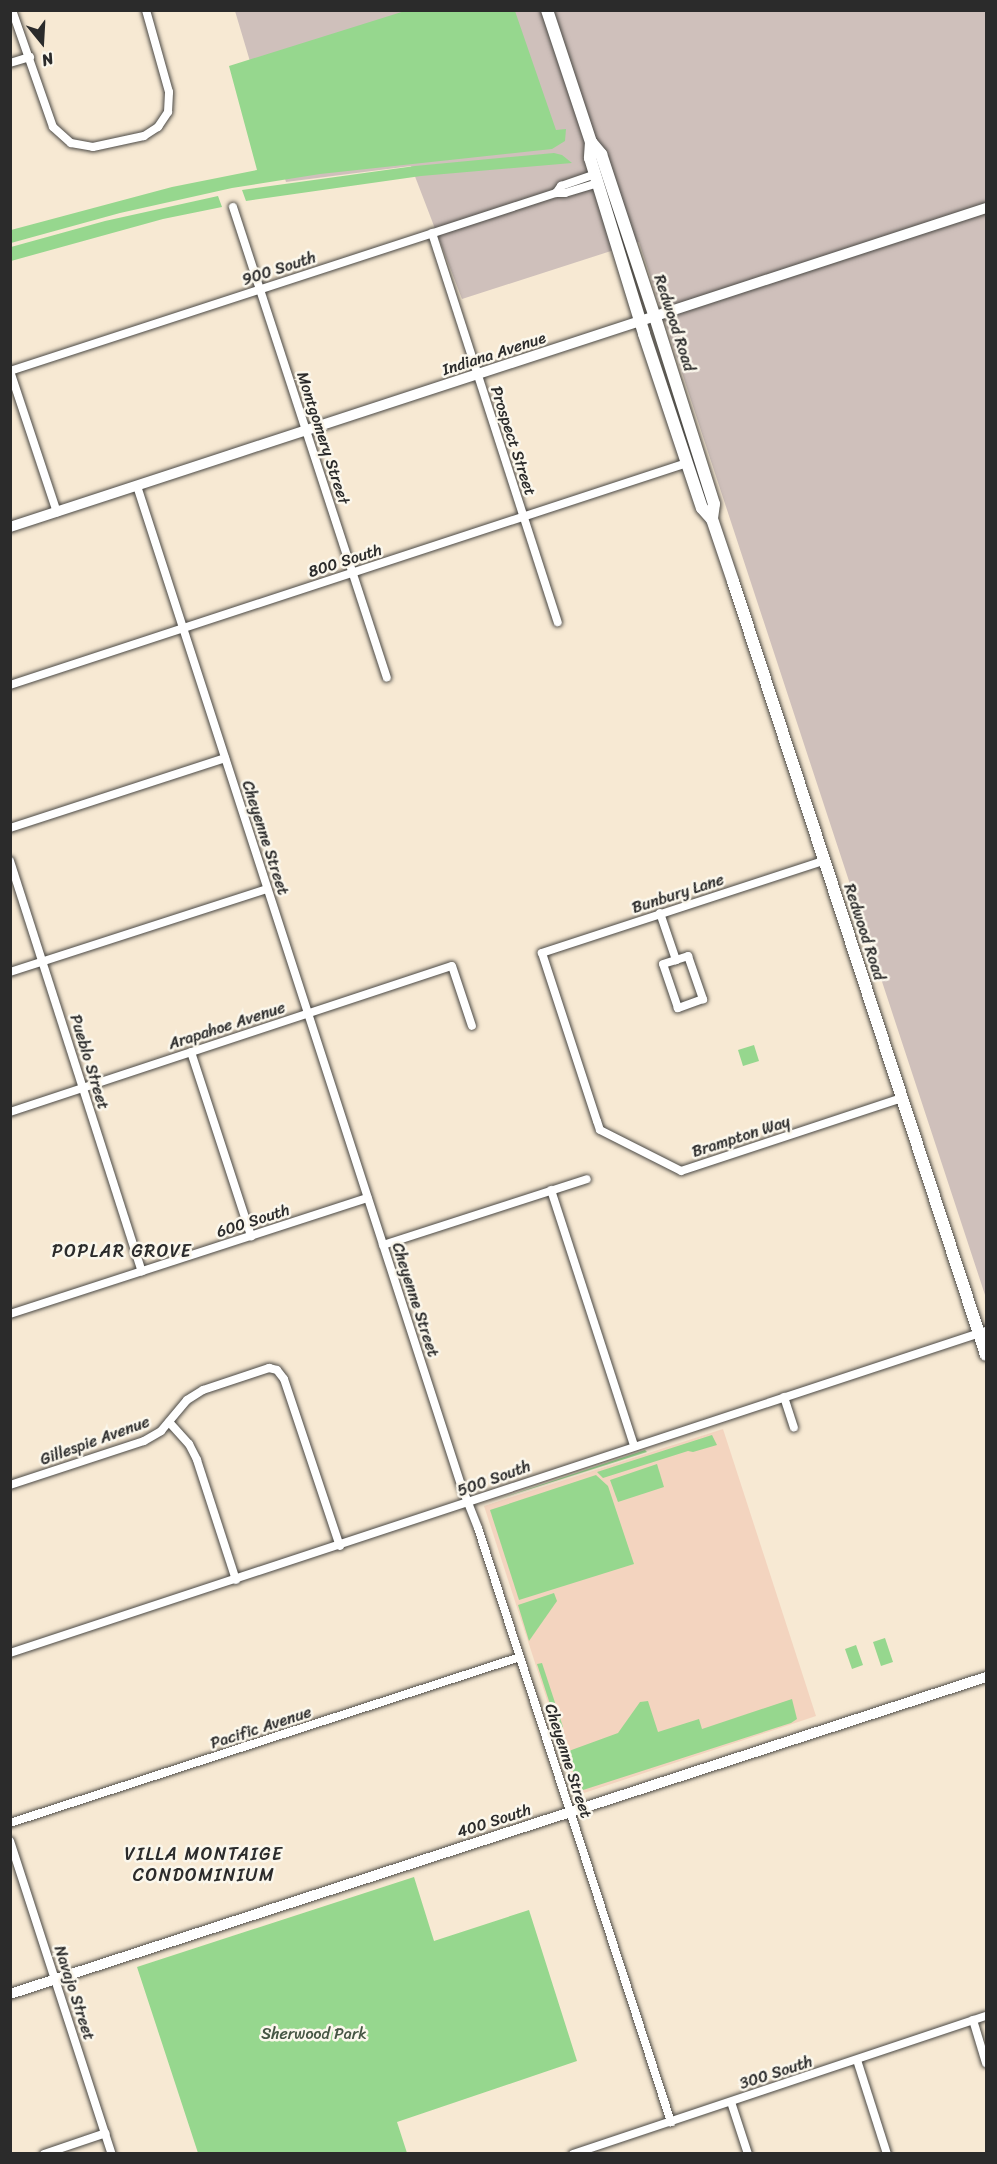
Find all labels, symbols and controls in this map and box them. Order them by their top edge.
north arrow [12,12,72,72]
text: N [38,44,57,75]
street label: 900 South [240,248,318,290]
street label: Redwood Road [649,272,699,374]
street label: Indiana Avenue [440,328,548,380]
street label: Montgomery Street [292,369,354,507]
street label: Prospect Street [486,384,540,498]
street label: 800 South [306,540,384,582]
street label: Cheyenne Street [238,779,292,897]
street label: Bunbury Lane [630,870,726,918]
street label: Redwood Road [839,881,889,983]
street label: Arapahoe Avenue [166,998,288,1054]
street label: Pueblo Street [65,1012,113,1112]
street label: Brampton Way [690,1112,792,1162]
street label: 600 South [214,1200,292,1242]
district label: POPLAR GROVE [51,1240,193,1262]
street label: Cheyenne Street [388,1241,442,1359]
street label: Gillespie Avenue [38,1412,152,1470]
street label: 500 South [455,1457,533,1501]
street label: Cheyenne Street [541,1702,595,1820]
street label: Pacific Avenue [208,1703,314,1753]
street label: 400 South [455,1800,533,1842]
district label: VILLA MONTAIGE CONDOMINIUM [126,1844,282,1886]
street label: Navajo Street [50,1943,98,2043]
park label: Sherwood Park [261,2024,367,2044]
street label: 300 South [737,2052,815,2094]

